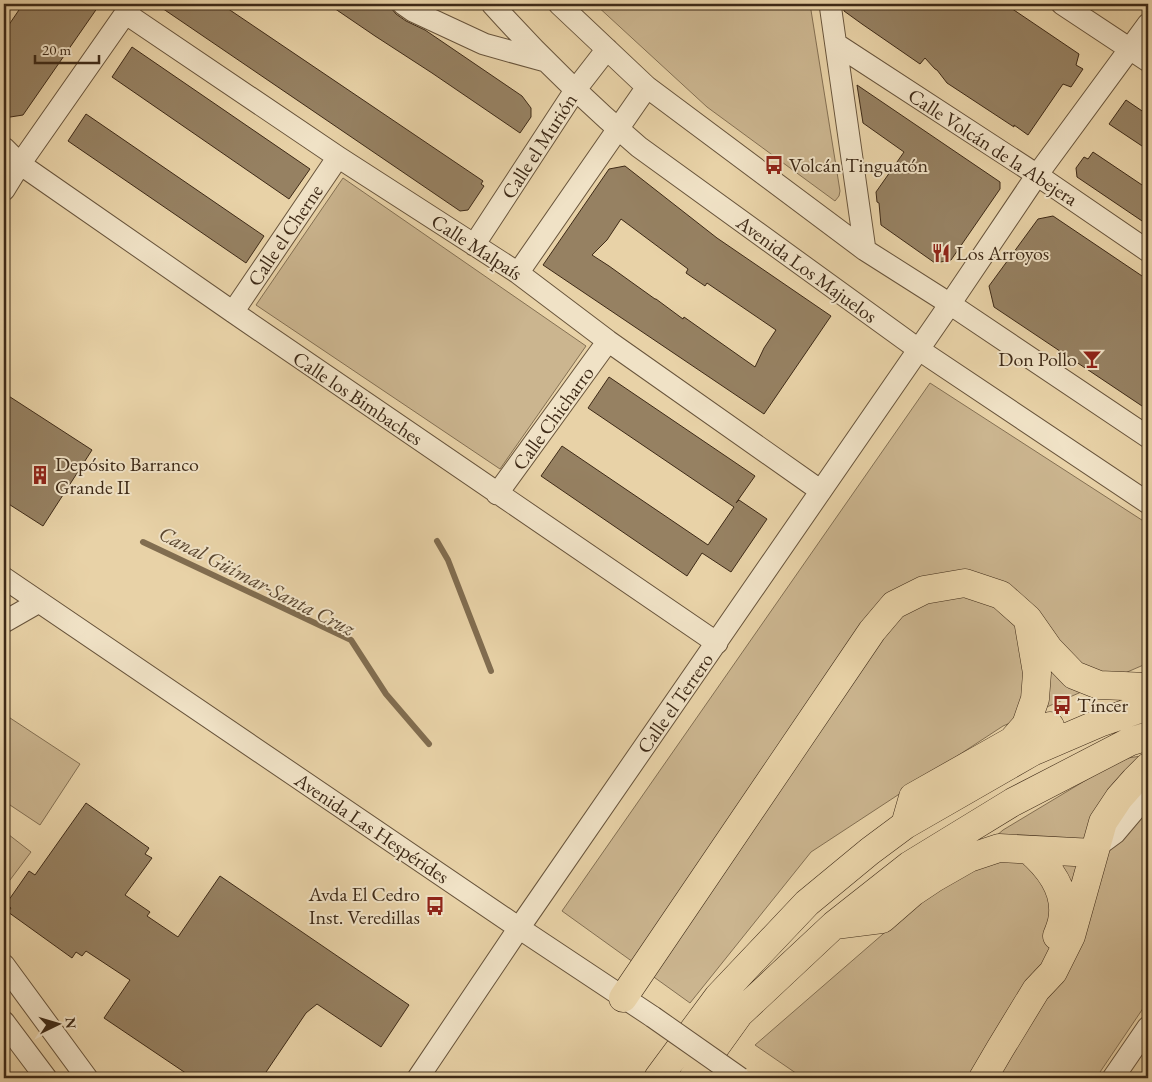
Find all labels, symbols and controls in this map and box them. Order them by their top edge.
scale bar [35,32,99,64]
text: 20 m [42,40,71,59]
street label: Calle Volcán de la Abejera [903,82,1083,212]
street label: Calle el Murión [495,88,583,204]
place label: Volcán Tinguatón [789,152,928,178]
bus stop icon: Volcán Tinguatón [763,154,785,176]
street label: Calle el Cherne [241,179,329,291]
street label: Calle Malpaís [427,208,527,286]
street label: Avenida Los Majuelos [731,209,882,329]
place label: Los Arroyos [956,240,1049,266]
restaurant icon: Los Arroyos [930,242,952,264]
street label: Calle los Bimbaches [288,345,428,451]
place label: Don Pollo [998,346,1077,372]
bar icon: Don Pollo [1081,348,1103,370]
street label: Calle Chicharro [506,361,600,475]
place label: Depósito Barranco Grande II [55,451,199,500]
building icon: Depósito Barranco Grande II [29,464,51,486]
water label: Canal Güímar-Santa Cruz [154,519,360,642]
street label: Calle el Terrero [631,648,719,758]
place label: Tíncer [1077,692,1128,718]
bus stop icon: Tíncer [1051,694,1073,716]
street label: Avenida Las Hespérides [289,766,454,889]
place label: Avda El Cedro Inst. Veredillas [308,881,420,930]
bus stop icon: Avda El Cedro Inst. Veredillas [424,895,446,917]
north arrow [32,1000,82,1050]
text: N [61,1016,80,1030]

